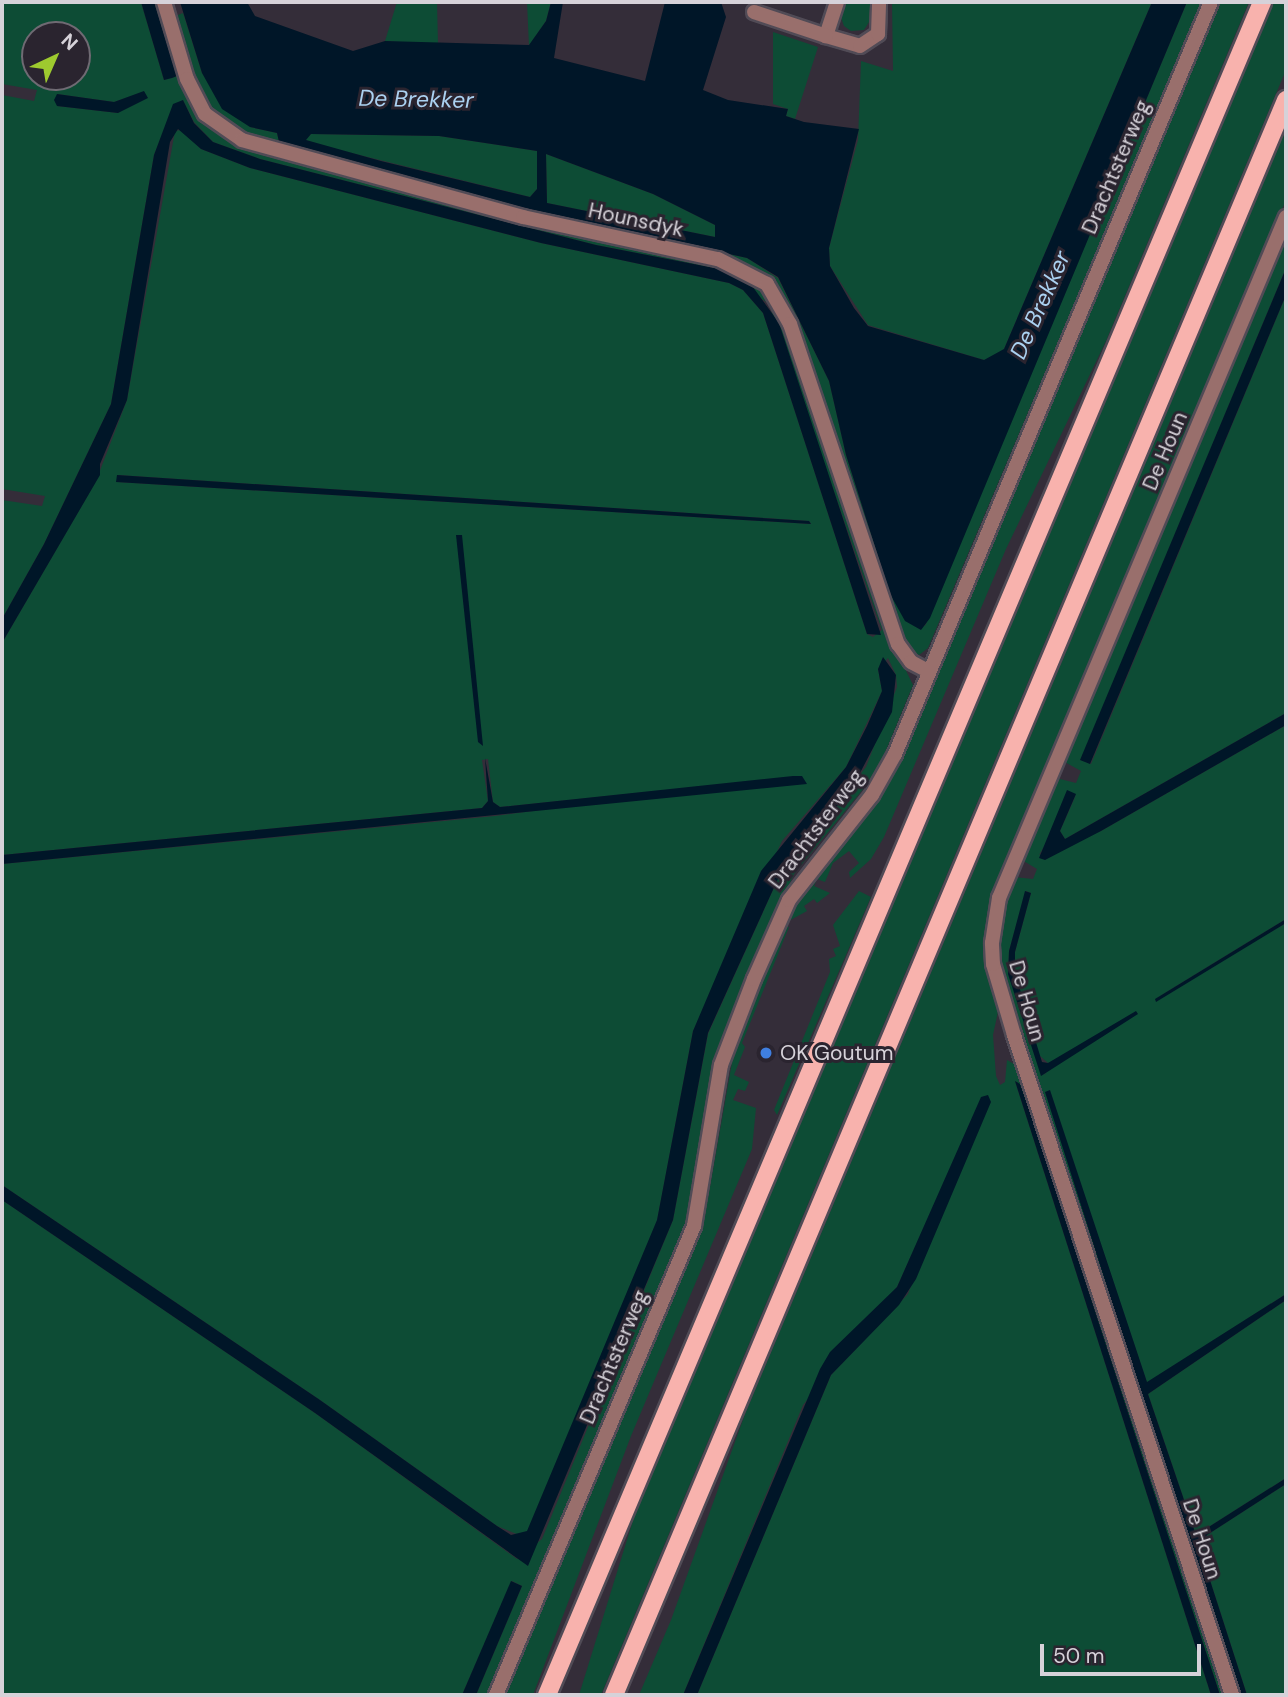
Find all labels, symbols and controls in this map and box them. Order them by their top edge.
north arrow [21,21,91,91]
text: N [56,28,83,56]
water label: De Brekker [358,84,474,114]
street label: Drachtsterweg [1076,96,1156,238]
street label: Hounsdyk [586,198,686,242]
water label: De Brekker [1004,247,1076,363]
street label: De Houn [1137,408,1193,494]
street label: Drachtsterweg [763,764,869,894]
street label: De Houn [1003,958,1051,1044]
place label: OK Goutum [780,1040,893,1066]
marker: OK Goutum [758,1045,774,1061]
street label: Drachtsterweg [574,1286,654,1428]
street label: De Houn [1177,1496,1227,1582]
scale bar [1043,1630,1204,1674]
text: 50 m [1053,1642,1104,1670]

